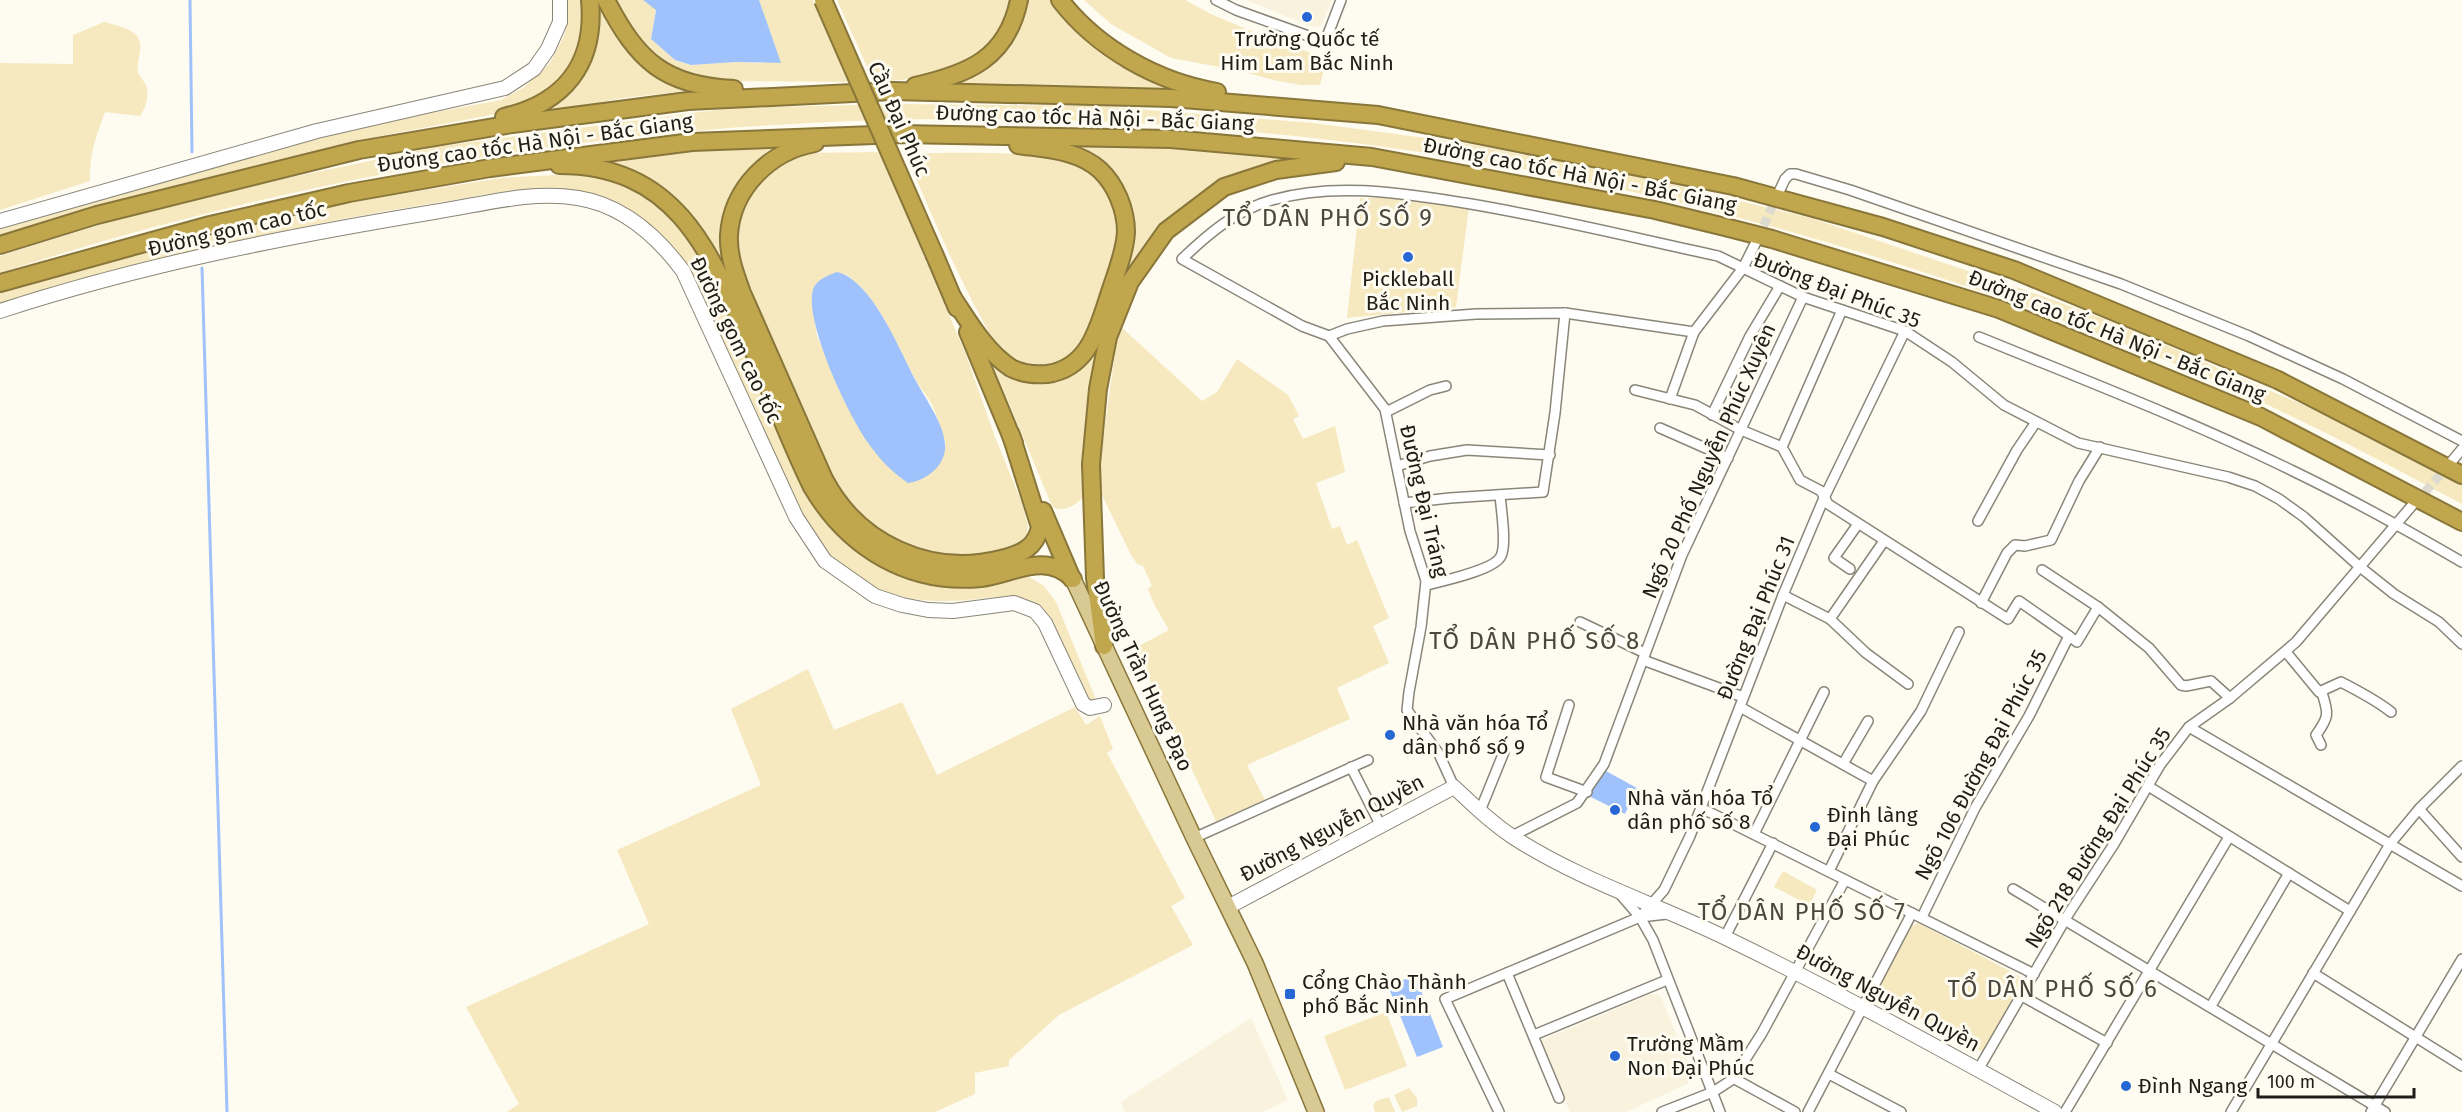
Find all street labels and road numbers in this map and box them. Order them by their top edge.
street label: Cầu Đại Phúc [862,57,936,181]
street label: Đường cao tốc Hà Nội - Bắc Giang [935,99,1255,137]
street label: Đường cao tốc Hà Nội - Bắc Giang [375,108,695,178]
street label: Đường cao tốc Hà Nội - Bắc Giang [1421,132,1739,218]
street label: Đường gom cao tốc [145,196,329,262]
street label: Đường Đại Phúc 35 [1750,246,1924,334]
street label: Đường gom cao tốc [684,252,788,428]
street label: Đường cao tốc Hà Nội - Bắc Giang [1964,264,2270,408]
street label: Ngõ 20 Phố Nguyễn Phúc Xuyên [1636,319,1782,603]
street label: Đường Đại Tráng [1394,422,1454,580]
street label: Đường Đại Phúc 31 [1711,532,1801,704]
street label: Đường Trần Hưng Đạo [1087,577,1199,775]
street label: Ngõ 106 Đường Đại Phúc 35 [1909,645,2053,885]
street label: Ngõ 218 Đường Đại Phúc 35 [2019,723,2177,953]
street label: Đường Nguyễn Quyền [1235,768,1429,888]
street label: Đường Nguyễn Quyền [1791,938,1985,1058]

